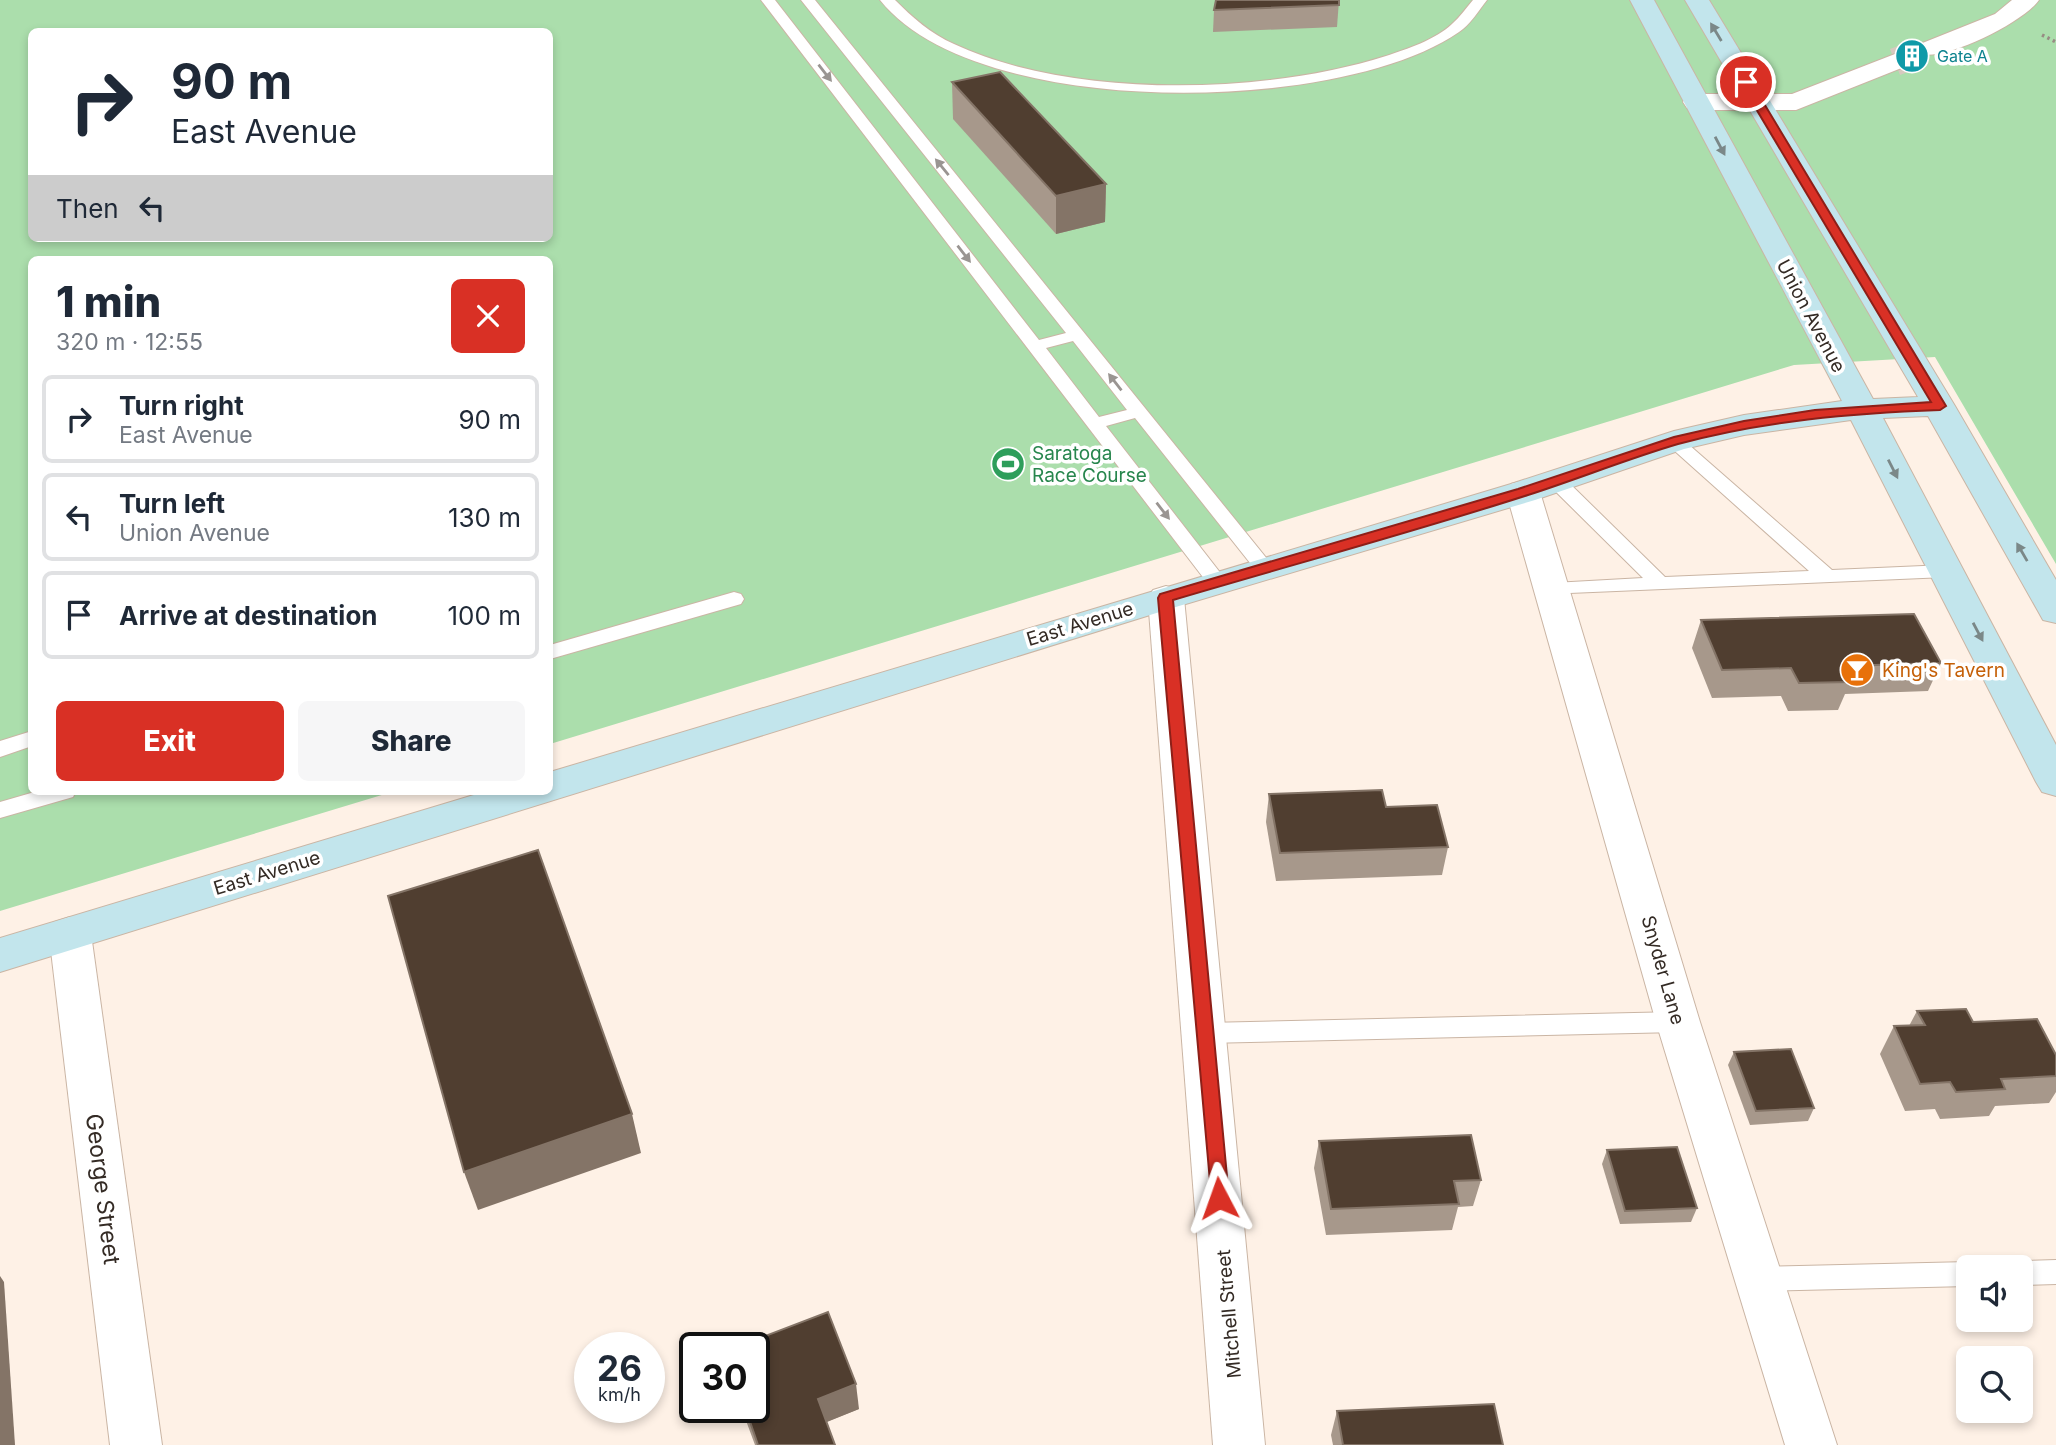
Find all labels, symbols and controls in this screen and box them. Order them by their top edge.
one-way arrow [1710,23,1722,42]
building icon: Gate A [1893,37,1931,75]
place label: Gate A [1937,46,1988,66]
text: 90 m [171,52,292,111]
pin [1716,52,1776,112]
icon: right [56,56,147,147]
icon: arrive [1727,63,1765,101]
one-way arrow [817,64,832,82]
text: East Avenue [171,112,357,151]
one-way arrow [1714,137,1726,157]
one-way arrow [935,158,950,175]
icon: left [133,189,171,227]
text: Then [56,193,119,224]
one-way arrow [956,244,971,262]
street label: Union Avenue [1772,256,1850,376]
text: 1 min [56,276,161,327]
button: close [451,279,525,353]
text: 320 m · 12:55 [56,328,203,356]
one-way arrow [1108,374,1123,391]
text: Turn right [119,390,244,421]
icon: right [60,400,98,438]
text: 90 m [458,404,521,435]
text: East Avenue [119,421,253,449]
place label: Saratoga Race Course [1032,442,1147,487]
sports icon: Saratoga Race Course [989,445,1027,483]
one-way arrow [1887,460,1899,479]
text: Turn left [119,488,225,519]
icon: left [60,498,98,536]
text: 130 m [448,502,521,533]
one-way arrow [1155,502,1170,520]
text: Union Avenue [119,519,270,547]
one-way arrow [2016,542,2028,561]
icon: arrive [60,596,98,634]
street label: East Avenue [1024,597,1136,651]
text: Arrive at destination [119,600,378,631]
text: 100 m [448,600,521,631]
one-way arrow [1972,622,1984,642]
bar icon: King's Tavern [1838,651,1876,689]
place label: King's Tavern [1882,659,2005,682]
button: Exit [56,701,284,781]
button: Share [298,701,525,781]
street label: East Avenue [211,846,323,900]
street label: Snyder Lane [1636,913,1690,1027]
street label: George Street [80,1112,126,1266]
position arrow [1182,1161,1256,1235]
street label: Mitchell Street [1212,1249,1246,1379]
map controls [1956,1255,2033,1423]
button: sound [1956,1255,2033,1332]
speed limit sign: 30 [679,1332,770,1423]
button: search [1956,1346,2033,1423]
text: 26 [597,1347,642,1389]
text: km/h [598,1384,641,1405]

